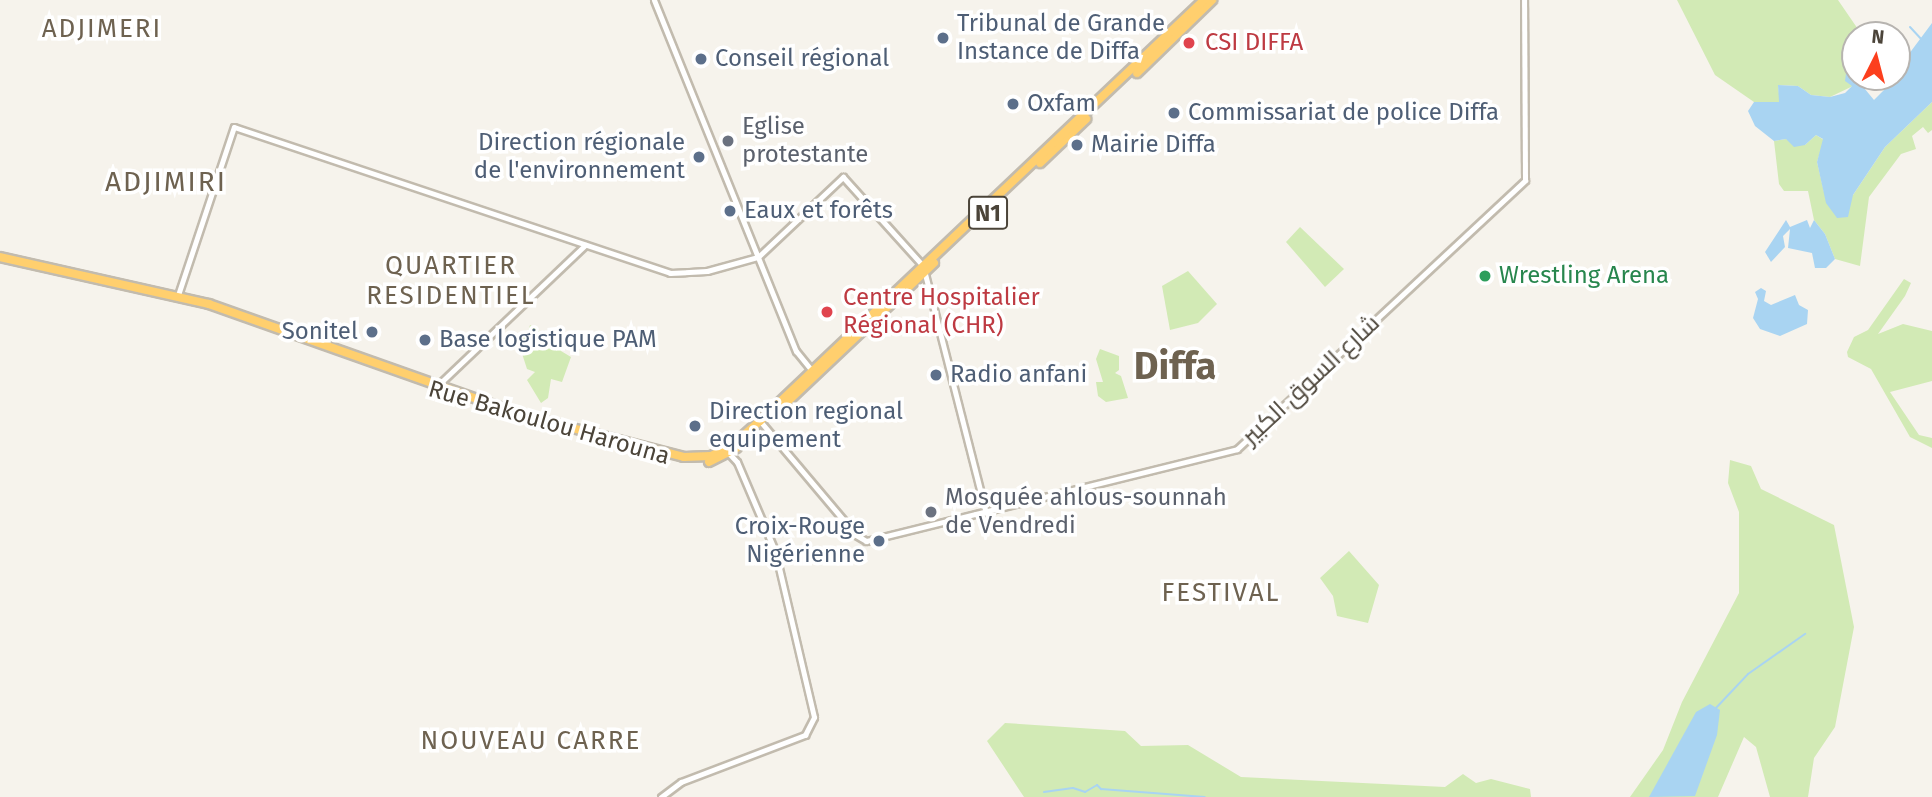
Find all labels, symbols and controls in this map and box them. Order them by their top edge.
place label: Tribunal de Grande Instance de Diffa [957,10,1165,66]
district label: ADJIMERI [43,13,161,45]
north arrow [1841,21,1911,91]
text: N [1871,25,1886,49]
place label: CSI DIFFA [1205,29,1303,57]
marker: Tribunal de Grande Instance de Diffa [935,30,951,46]
marker: CSI DIFFA [1179,33,1199,53]
place label: Conseil régional [715,45,889,73]
marker: Conseil régional [693,51,709,67]
place label: Oxfam [1027,90,1096,118]
marker: Oxfam [1005,96,1021,112]
place label: Commissariat de police Diffa [1188,99,1499,127]
marker: Commissariat de police Diffa [1166,105,1182,121]
place label: Eglise protestante [742,113,868,169]
place label: Direction régionale de l'environnement [474,129,685,185]
place label: Mairie Diffa [1091,131,1216,159]
marker: Eglise protestante [720,133,736,149]
marker: Mairie Diffa [1069,137,1085,153]
marker: Direction régionale de l'environnement [691,149,707,165]
district label: ADJIMIRI [106,165,226,199]
road number: N1 [967,194,1009,232]
place label: Eaux et forêts [744,197,893,225]
marker: Eaux et forêts [722,203,738,219]
district label: QUARTIER RESIDENTIEL [368,250,534,312]
place label: Wrestling Arena [1499,262,1669,290]
marker: Wrestling Arena [1477,268,1493,284]
place label: Centre Hospitalier Régional (CHR) [843,284,1040,340]
marker: Centre Hospitalier Régional (CHR) [817,302,837,322]
street label: شارع السوق الكبير [1236,309,1386,451]
place label: Sonitel [282,318,358,346]
marker: Sonitel [364,324,380,340]
place label: Base logistique PAM [439,326,657,354]
marker: Base logistique PAM [417,332,433,348]
district label: Diffa [1134,344,1216,390]
place label: Radio anfani [950,361,1087,389]
marker: Radio anfani [928,367,944,383]
street label: Rue Bakoulou Harouna [425,375,673,471]
place label: Direction regional equipement [709,398,903,454]
marker: Direction regional equipement [687,418,703,434]
place label: Mosquée ahlous-sounnah de Vendredi [945,484,1227,540]
marker: Mosquée ahlous-sounnah de Vendredi [923,504,939,520]
place label: Croix-Rouge Nigérienne [735,513,865,569]
marker: Croix-Rouge Nigérienne [871,533,887,549]
district label: FESTIVAL [1162,577,1280,609]
district label: NOUVEAU CARRE [422,725,640,757]

